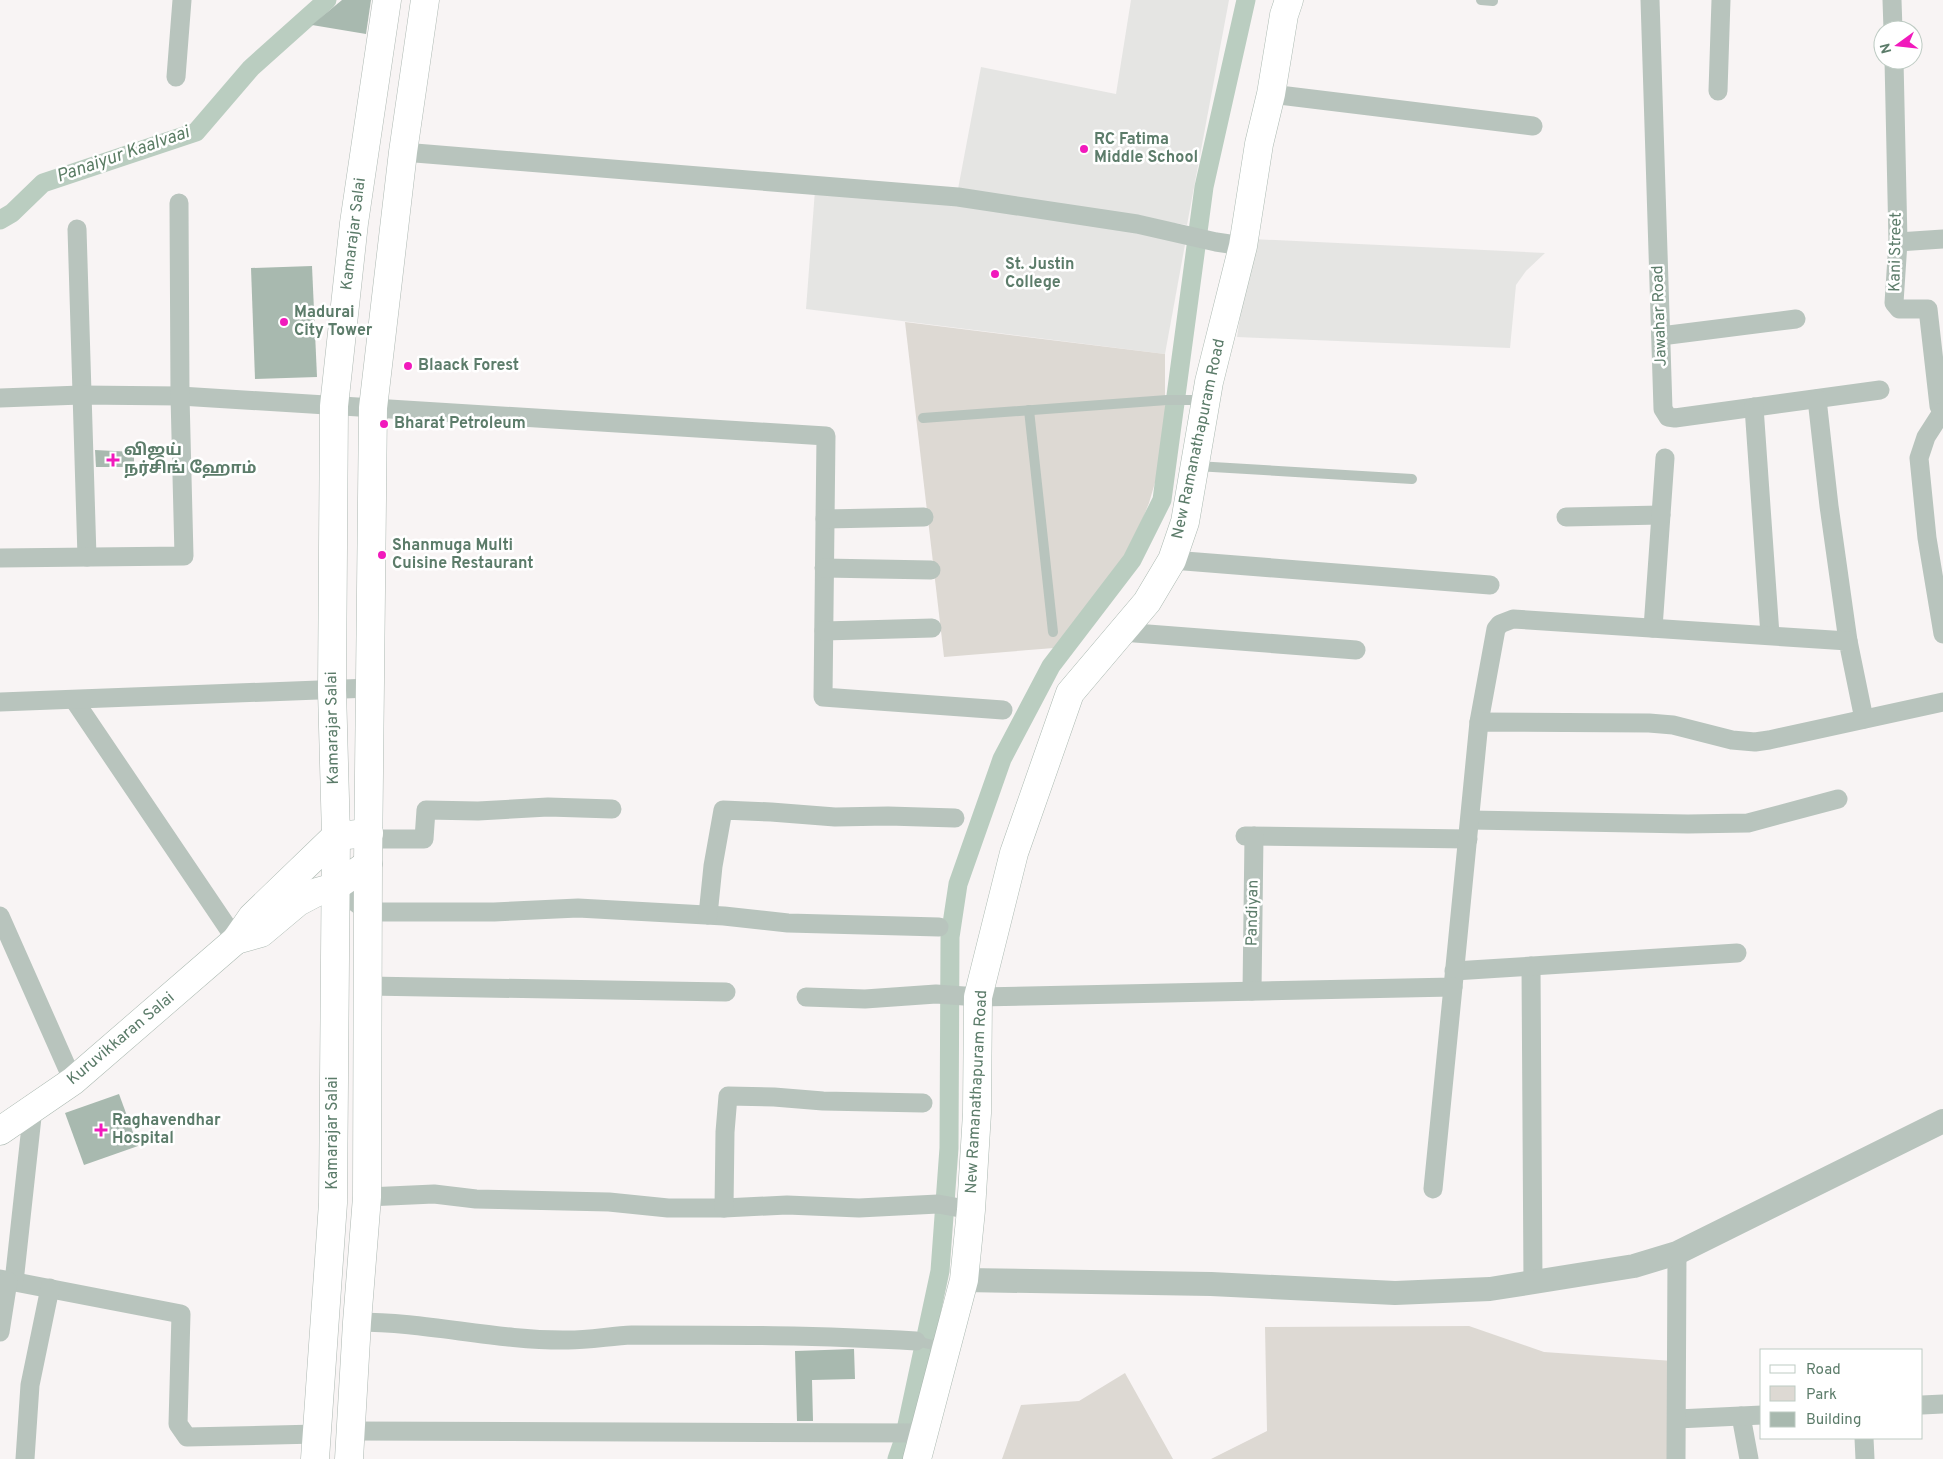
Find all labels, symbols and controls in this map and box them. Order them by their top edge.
north arrow [1873,20,1923,70]
text: N [1877,41,1896,55]
water label: Panaiyur Kaalvaai [54,121,194,189]
place label: RC Fatima Middle School [1094,130,1198,168]
marker: RC Fatima Middle School [1078,143,1090,155]
street label: Kamarajar Salai [337,177,371,291]
street label: Kani Street [1885,212,1907,292]
place label: St. Justin College [1005,255,1075,293]
street label: Jawahar Road [1648,265,1672,367]
marker: St. Justin College [989,268,1001,280]
place label: Madurai City Tower [294,303,373,341]
marker: Madurai City Tower [278,316,290,328]
street label: New Ramanathapuram Road [1168,337,1230,541]
place label: Blaack Forest [418,356,519,376]
marker: Blaack Forest [402,360,414,372]
place label: Bharat Petroleum [394,414,526,434]
marker: Bharat Petroleum [378,418,390,430]
place label: விஜய் நர்சிங் ஹோம் [124,441,257,479]
marker: விஜய் நர்சிங் ஹோம் [106,453,120,467]
place label: Shanmuga Multi Cuisine Restaurant [392,536,534,574]
marker: Shanmuga Multi Cuisine Restaurant [376,549,388,561]
street label: Kamarajar Salai [322,671,344,785]
street label: Pandiyan [1242,880,1264,946]
street label: Kuruvikkaran Salai [63,988,179,1090]
street label: New Ramanathapuram Road [962,990,992,1194]
street label: Kamarajar Salai [323,1076,343,1190]
place label: Raghavendhar Hospital [112,1111,221,1149]
marker: Raghavendhar Hospital [94,1123,108,1137]
legend [1760,1349,1923,1439]
text: Road [1806,1361,1841,1380]
text: Park [1806,1386,1837,1405]
text: Building [1806,1411,1861,1430]

